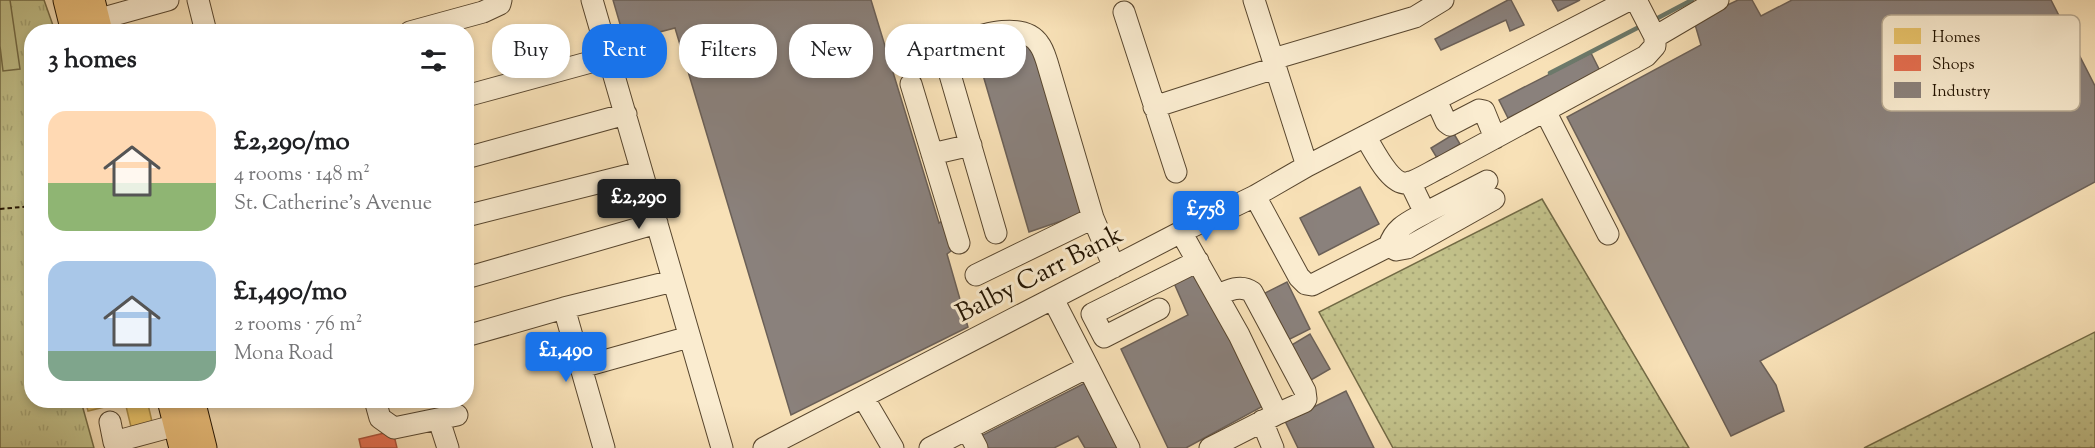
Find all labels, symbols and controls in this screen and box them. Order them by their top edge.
legend [1882,15,2080,111]
chip: Buy [492,24,570,78]
chip: Rent [582,24,667,78]
chip: Filters [679,24,777,78]
chip: New [789,24,873,78]
chip: Apartment [885,24,1026,78]
text: Homes [1932,27,1980,50]
text: 3 homes [48,42,137,79]
icon: filters [417,44,450,77]
text: Shops [1932,54,1975,77]
text: Industry [1932,81,1990,104]
text: £2,290/mo [234,124,350,161]
icon: home [96,135,168,207]
text: 4 rooms · 148 m² [234,161,370,190]
pin: £2,290 [590,179,688,230]
text: £2,290 [611,184,667,213]
text: St. Catherine's Avenue [234,190,432,219]
pin: £758 [1170,191,1242,242]
text: £758 [1187,196,1225,225]
street label: Balby Carr Bank [950,217,1130,333]
text: £1,490/mo [234,274,347,311]
icon: home [96,285,168,357]
text: 2 rooms · 76 m² [234,311,362,340]
pin: £1,490 [517,332,615,383]
text: £1,490 [539,337,593,366]
text: Mona Road [234,340,333,369]

